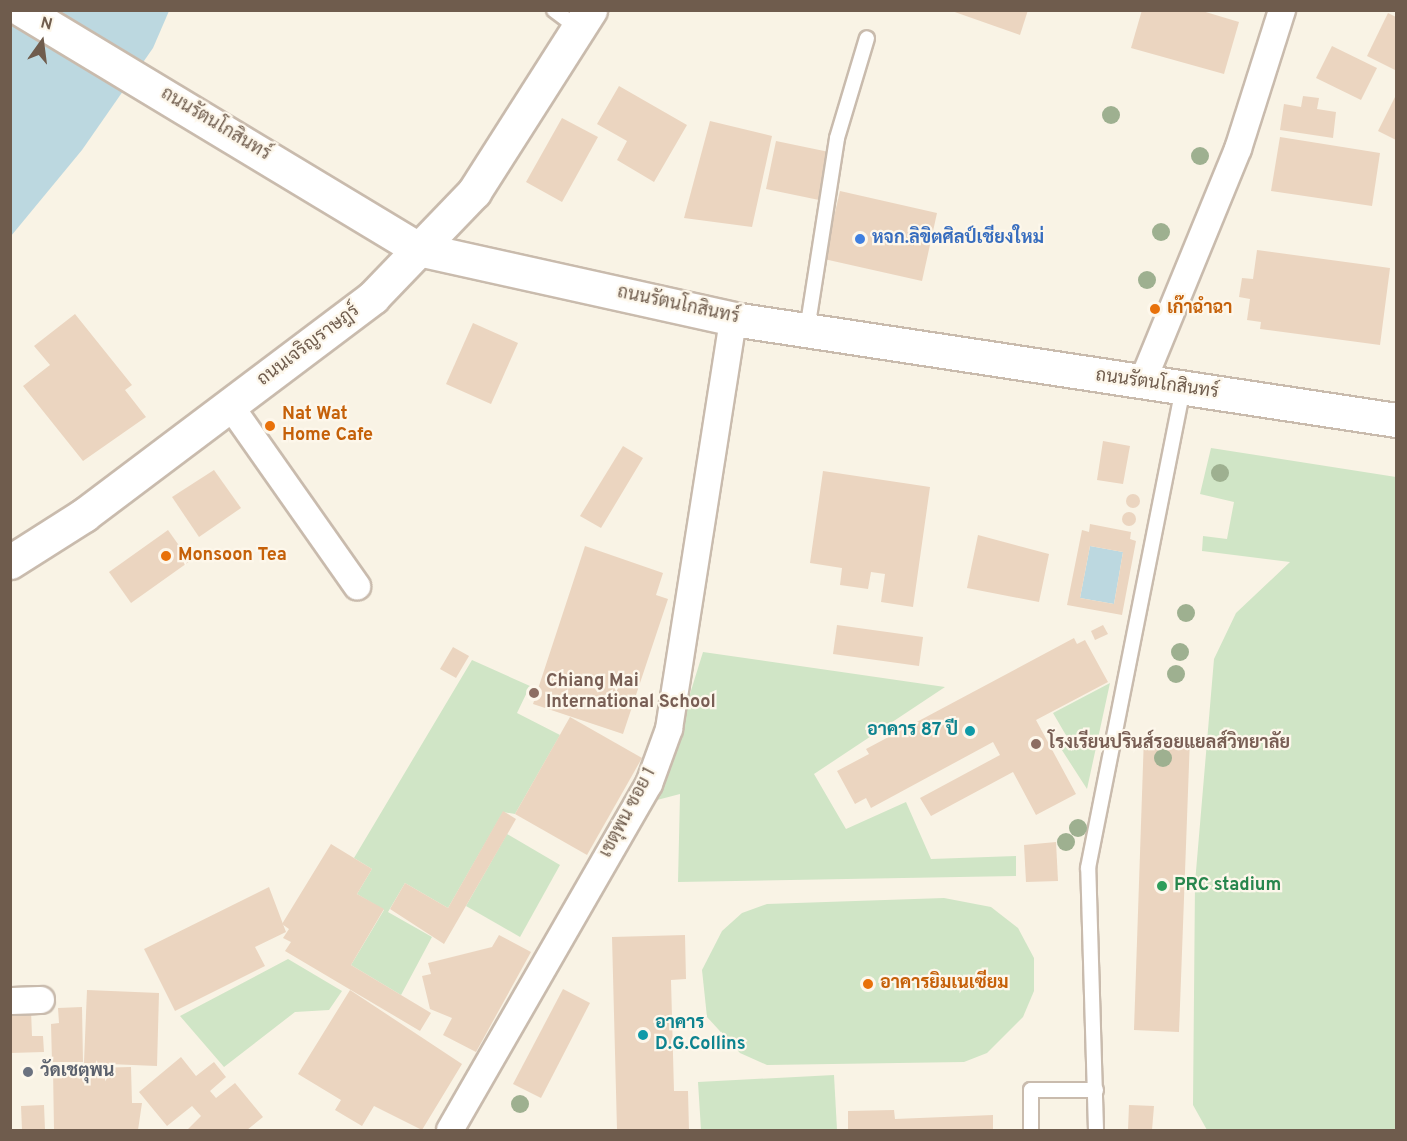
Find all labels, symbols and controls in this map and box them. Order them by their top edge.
north arrow [12,12,72,72]
text: N [38,13,54,36]
street label: ถนนรัตนโกสินทร์ [156,84,274,166]
place label: หจก.ลิขิตศิลป์เชียงใหม่ [872,228,1044,250]
marker: หจก.ลิขิตศิลป์เชียงใหม่ [853,232,867,246]
street label: ถนนรัตนโกสินทร์ [615,283,741,329]
place label: เก๊าฉำฉา [1167,298,1233,320]
street label: ถนนเจริญราษฎร์ [254,301,364,391]
marker: เก๊าฉำฉา [1148,302,1162,316]
street label: ถนนรัตนโกสินทร์ [1094,366,1220,404]
place label: Nat Wat Home Cafe [282,405,373,448]
marker: Nat Wat Home Cafe [263,419,277,433]
place label: Monsoon Tea [178,545,287,567]
marker: Monsoon Tea [159,549,173,563]
place label: Chiang Mai International School [546,672,716,714]
marker: Chiang Mai International School [527,686,541,700]
place label: อาคาร 87 ปี [867,720,958,742]
marker: อาคาร 87 ปี [963,724,977,738]
place label: โรงเรียนปรินส์รอยแยลส์วิทยาลัย [1048,733,1290,755]
marker: โรงเรียนปรินส์รอยแยลส์วิทยาลัย [1029,737,1043,751]
street label: เชตุพน ซอย 1 [596,764,662,862]
place label: PRC stadium [1174,875,1281,897]
marker: PRC stadium [1155,879,1169,893]
place label: อาคารยิมเนเซียม [880,973,1009,995]
marker: อาคารยิมเนเซียม [861,977,875,991]
place label: อาคาร D.G.Collins [655,1014,746,1056]
marker: อาคาร D.G.Collins [636,1028,650,1042]
place label: วัดเชตุพน [40,1061,115,1083]
marker: วัดเชตุพน [21,1065,35,1079]

